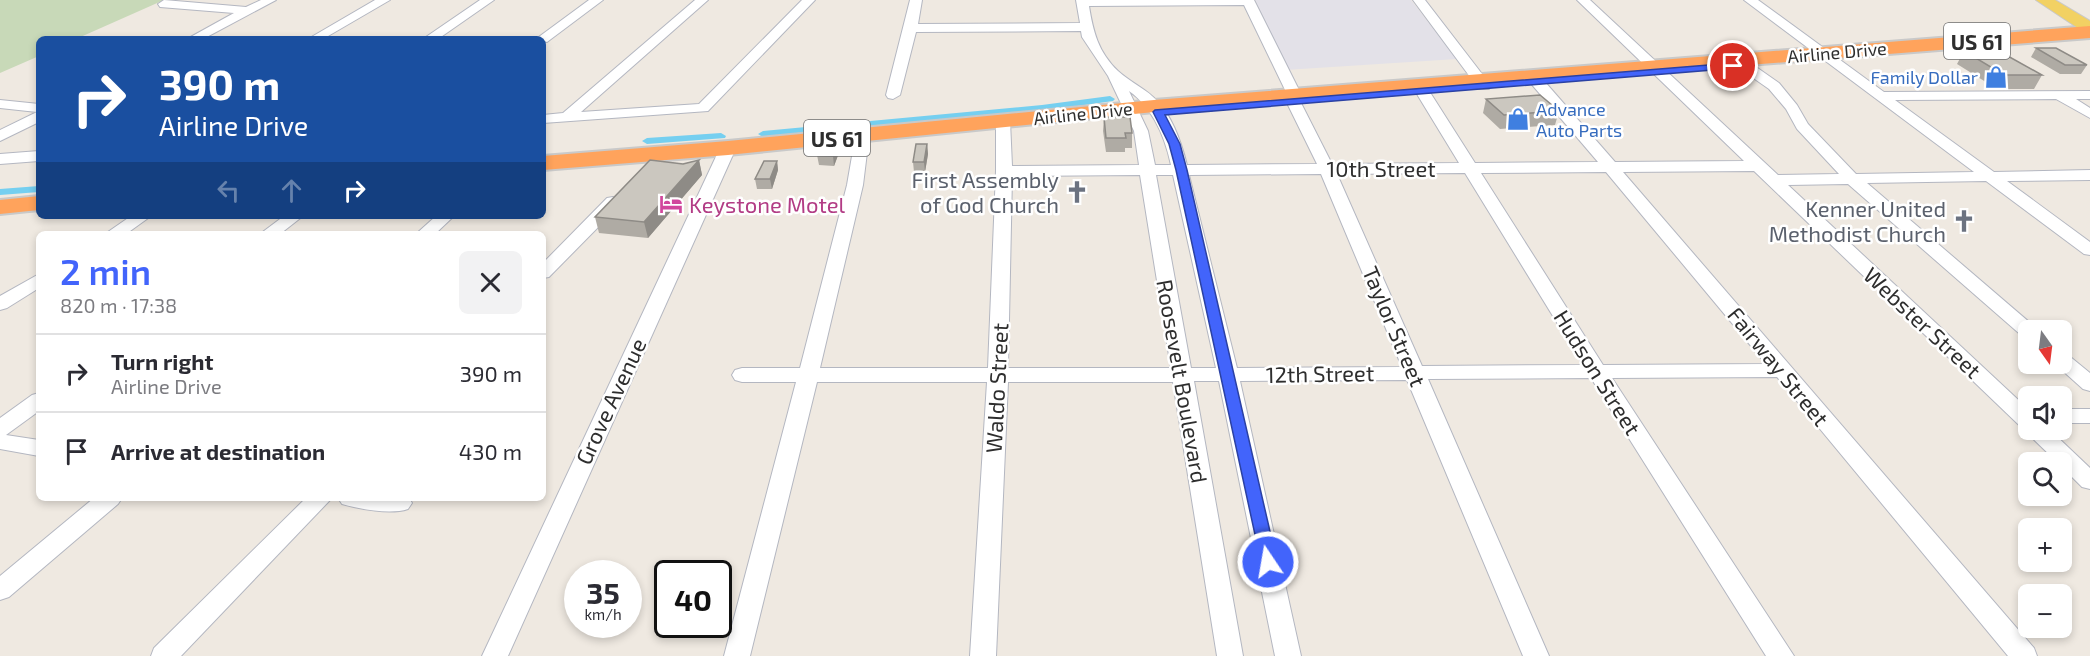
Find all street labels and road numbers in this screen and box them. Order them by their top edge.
road number: US 61 [1944,23,2010,59]
street label: Airline Drive [1786,37,1888,67]
street label: Airline Drive [1032,97,1134,129]
road number: US 61 [804,120,870,156]
street label: 10th Street [1326,155,1436,181]
street label: Webster Street [1859,261,1987,383]
street label: Taylor Street [1358,262,1432,390]
street label: Roosevelt Boulevard [1152,277,1214,485]
street label: Fairway Street [1723,301,1835,431]
street label: Hudson Street [1549,305,1647,439]
street label: Waldo Street [980,322,1012,454]
street label: Grove Avenue [569,334,651,468]
street label: 12th Street [1266,359,1374,387]

